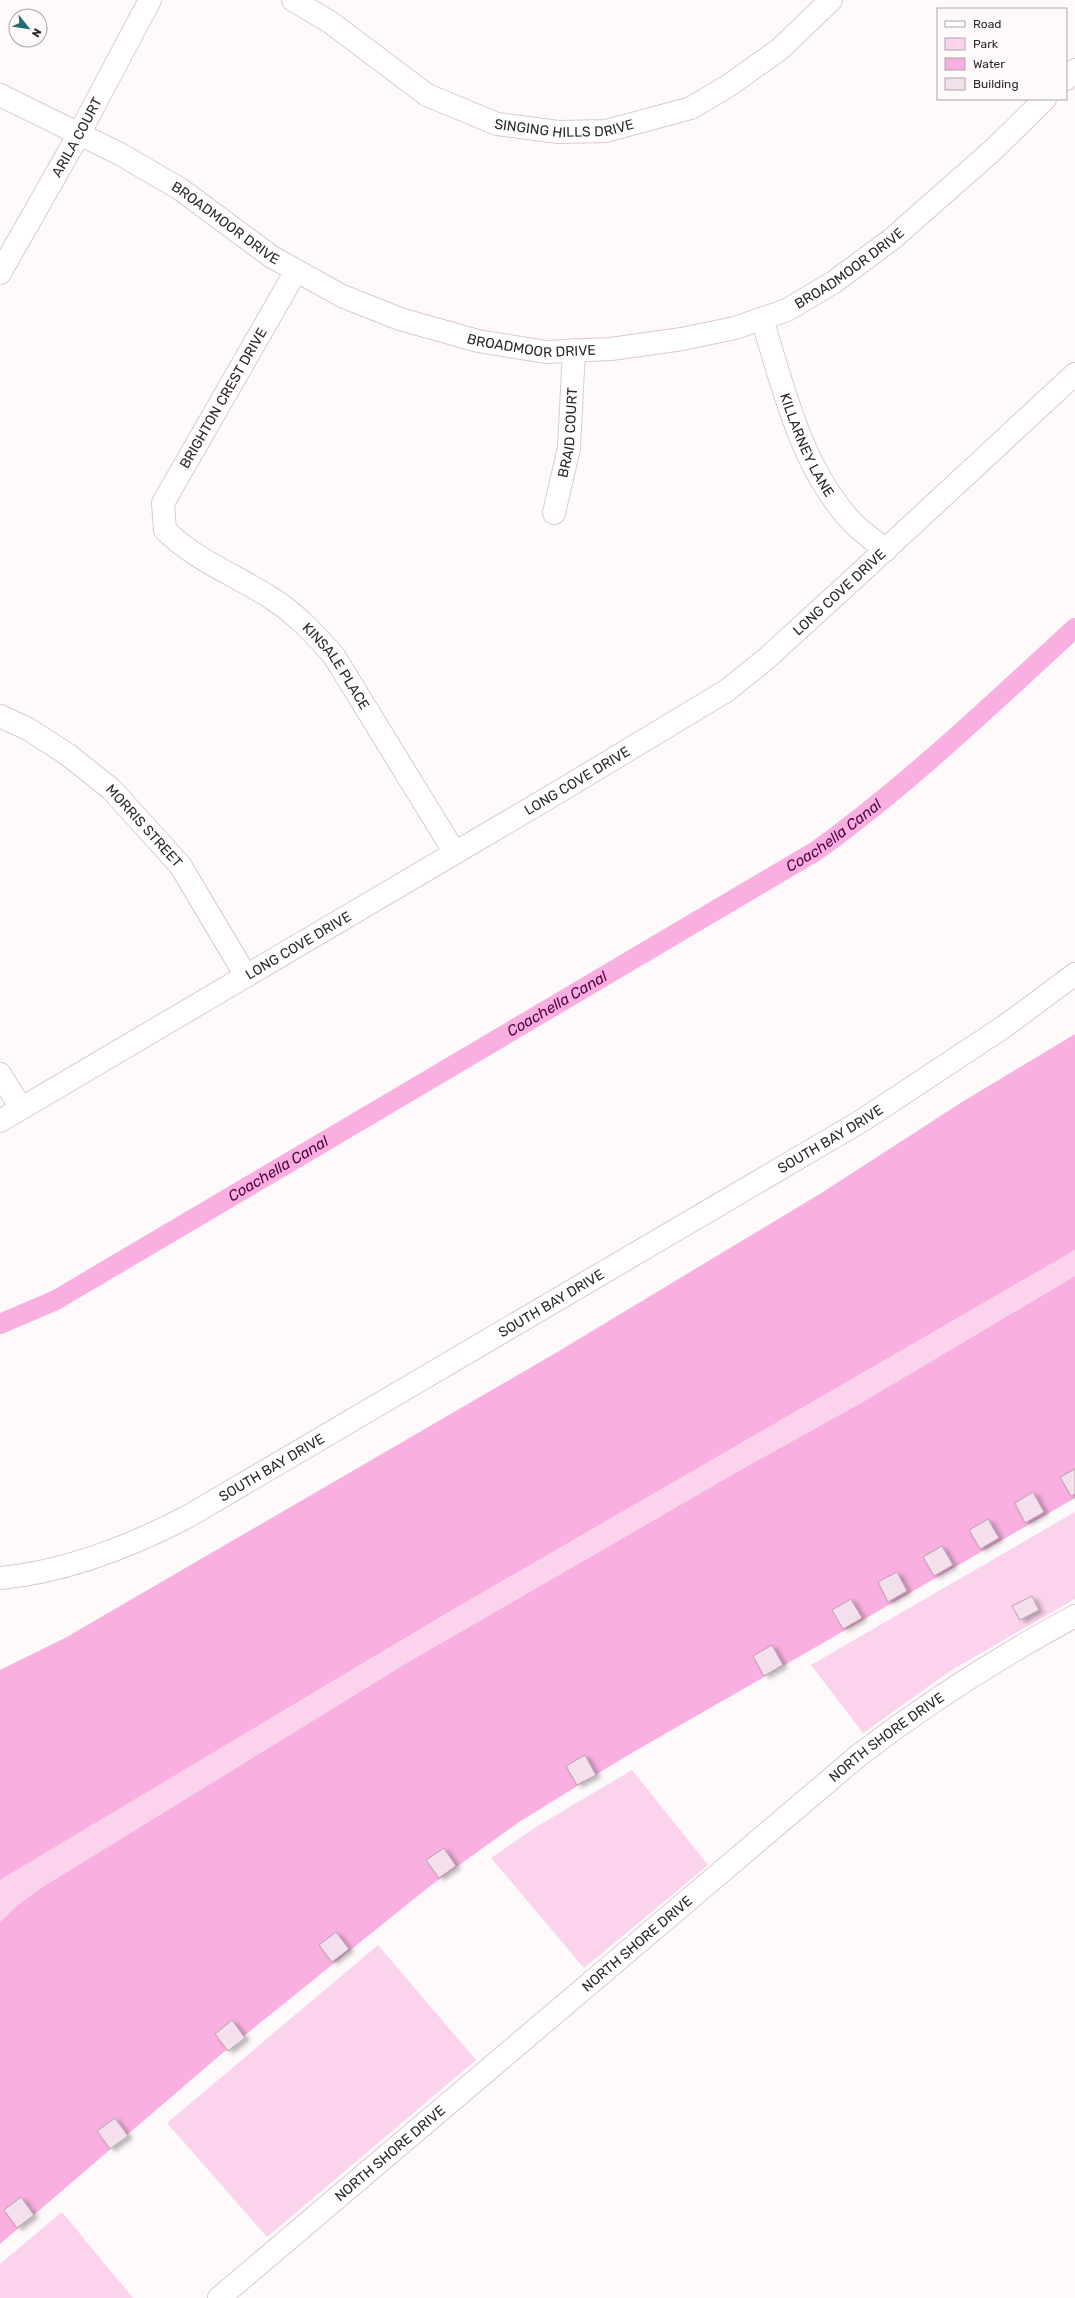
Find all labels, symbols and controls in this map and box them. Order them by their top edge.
north arrow [8,8,48,48]
legend [937,8,1067,100]
text: Road [973,17,1001,31]
text: N [29,26,44,39]
text: Park [973,37,999,51]
text: Water [973,57,1005,71]
text: Building [973,77,1019,91]
street label: ARILA COURT [48,95,106,180]
street label: SINGING HILLS DRIVE [493,116,636,141]
street label: BROADMOOR DRIVE [168,178,282,268]
street label: BROADMOOR DRIVE [792,224,908,313]
street label: BRIGHTON CREST DRIVE [176,325,271,472]
street label: BROADMOOR DRIVE [465,330,596,361]
street label: BRAID COURT [554,387,581,479]
street label: KILLARNEY LANE [776,391,838,500]
street label: LONG COVE DRIVE [789,546,889,639]
street label: KINSALE PLACE [299,619,373,713]
street label: LONG COVE DRIVE [522,743,633,819]
street label: MORRIS STREET [102,781,186,871]
water label: Coachella Canal [783,795,885,876]
street label: LONG COVE DRIVE [242,908,354,984]
water label: Coachella Canal [504,967,611,1041]
street label: SOUTH BAY DRIVE [775,1101,886,1177]
water label: Coachella Canal [225,1132,332,1205]
street label: SOUTH BAY DRIVE [495,1266,607,1341]
street label: SOUTH BAY DRIVE [216,1430,328,1505]
street label: NORTH SHORE DRIVE [826,1689,947,1786]
street label: NORTH SHORE DRIVE [579,1892,696,1995]
street label: NORTH SHORE DRIVE [331,2102,449,2205]

